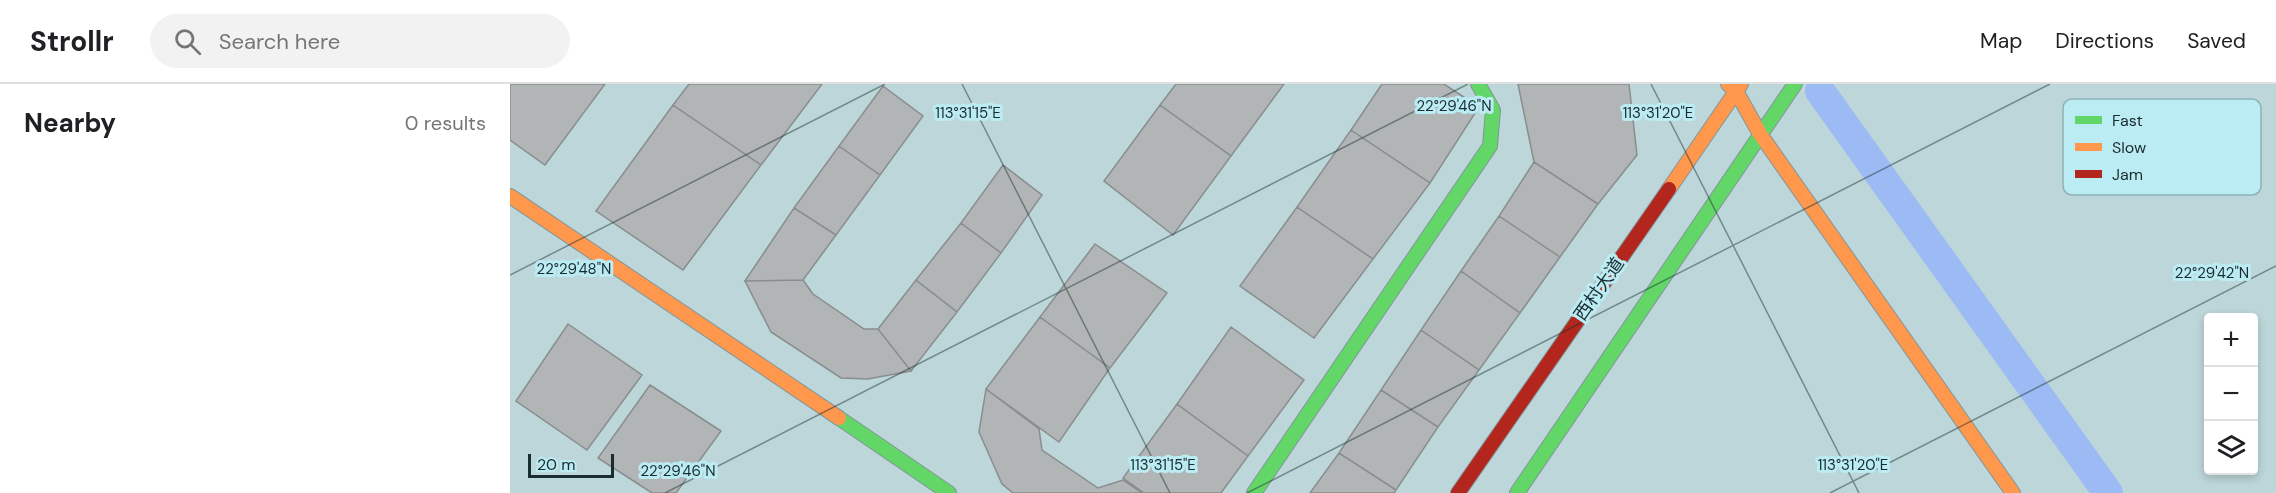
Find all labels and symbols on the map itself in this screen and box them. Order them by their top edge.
text: 22°29'46"N [1416,96,1492,116]
legend [2063,99,2261,195]
text: 113°31'15"E [935,103,1001,123]
text: 113°31'20"E [1623,103,1693,123]
text: Fast [2112,110,2143,131]
text: Slow [2112,137,2146,158]
text: Jam [2112,164,2143,185]
street label: 西村大道 [1569,253,1629,325]
text: 22°29'48"N [537,259,611,279]
text: 22°29'42"N [2175,263,2249,283]
scale bar [528,451,614,478]
text: 113°31'15"E [1130,455,1196,475]
text: 113°31'20"E [1818,455,1888,475]
text: 22°29'46"N [640,461,716,481]

